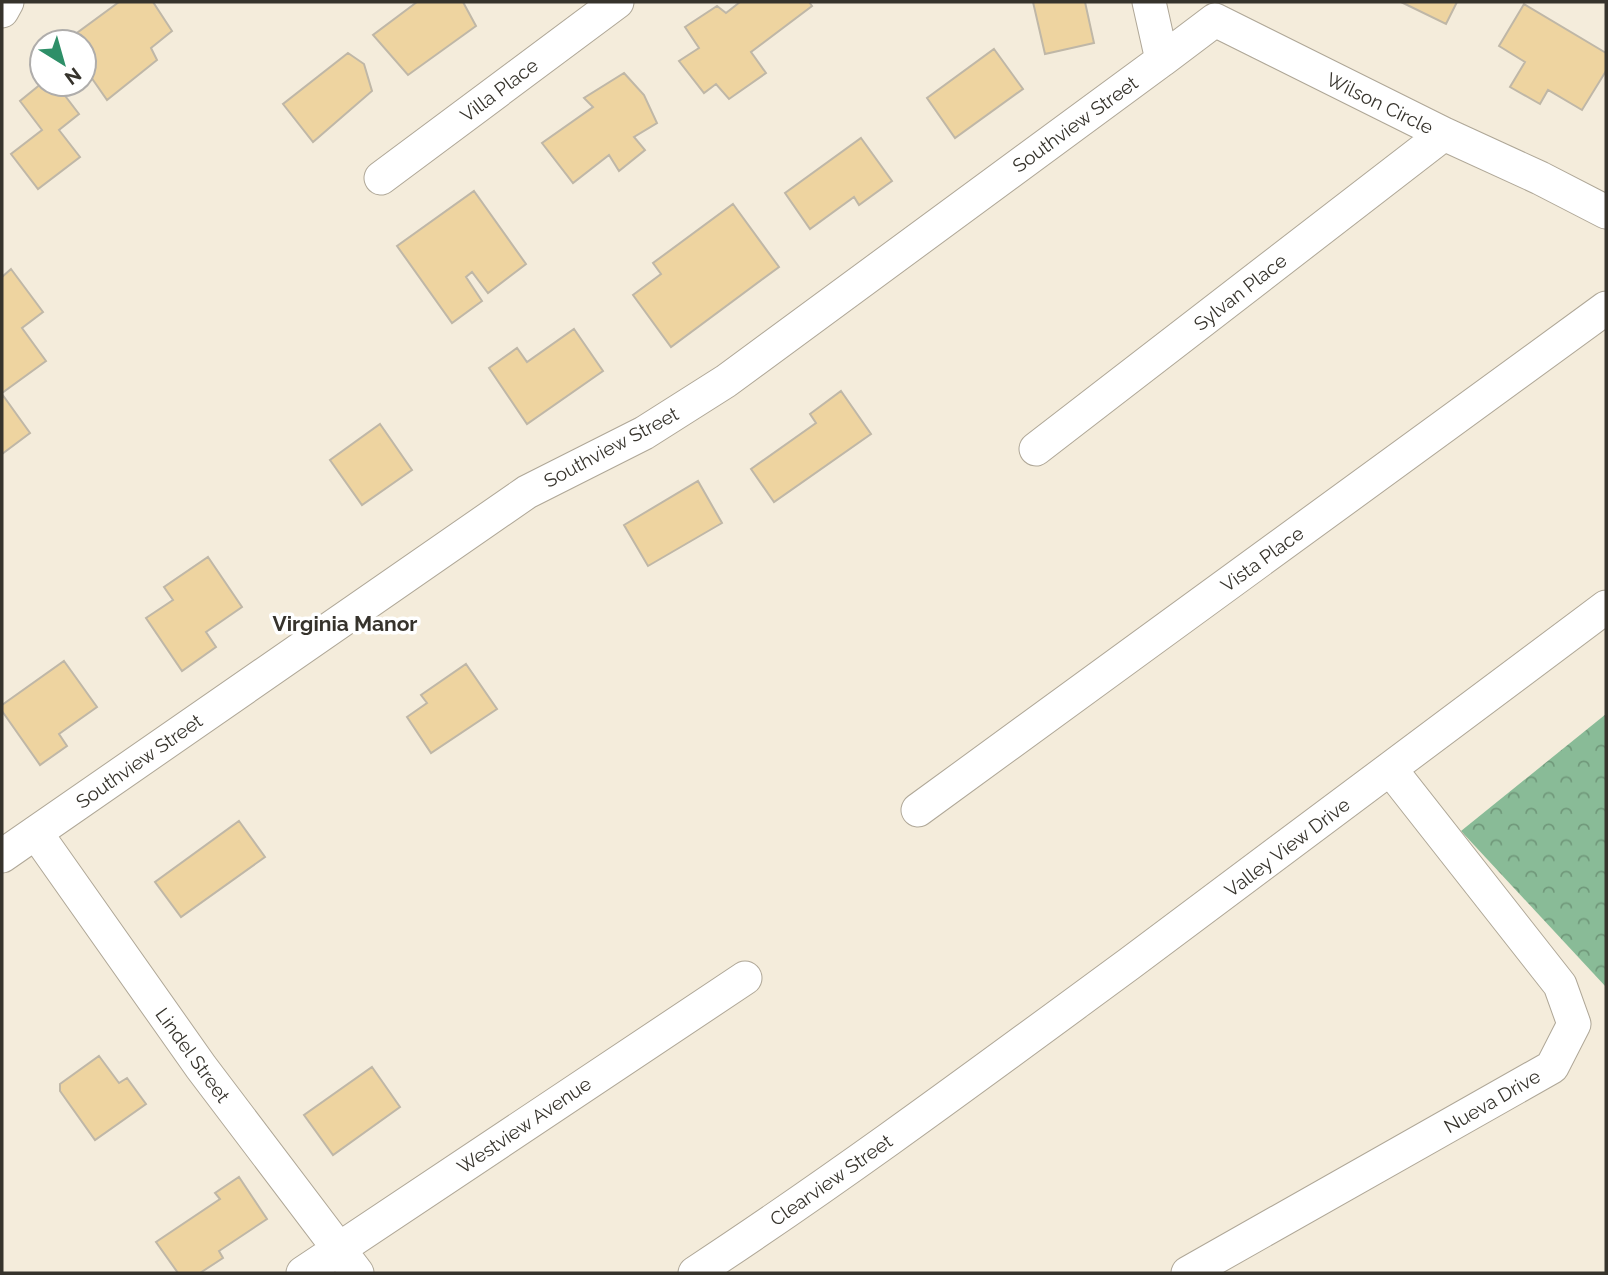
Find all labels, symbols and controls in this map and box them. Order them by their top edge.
north arrow [28,28,98,98]
street label: Villa Place [456,54,542,126]
text: N [61,63,86,90]
street label: Wilson Circle [1323,68,1437,138]
street label: Southview Street [1008,71,1142,177]
street label: Sylvan Place [1189,249,1291,335]
street label: Southview Street [540,402,682,492]
street label: Vista Place [1216,522,1308,596]
district label: Virginia Manor [273,611,418,636]
street label: Southview Street [72,709,207,813]
street label: Valley View Drive [1220,793,1354,901]
street label: Lindel Street [151,1003,235,1107]
street label: Nueva Drive [1440,1065,1544,1137]
street label: Westview Avenue [453,1072,595,1178]
street label: Clearview Street [766,1129,897,1230]

